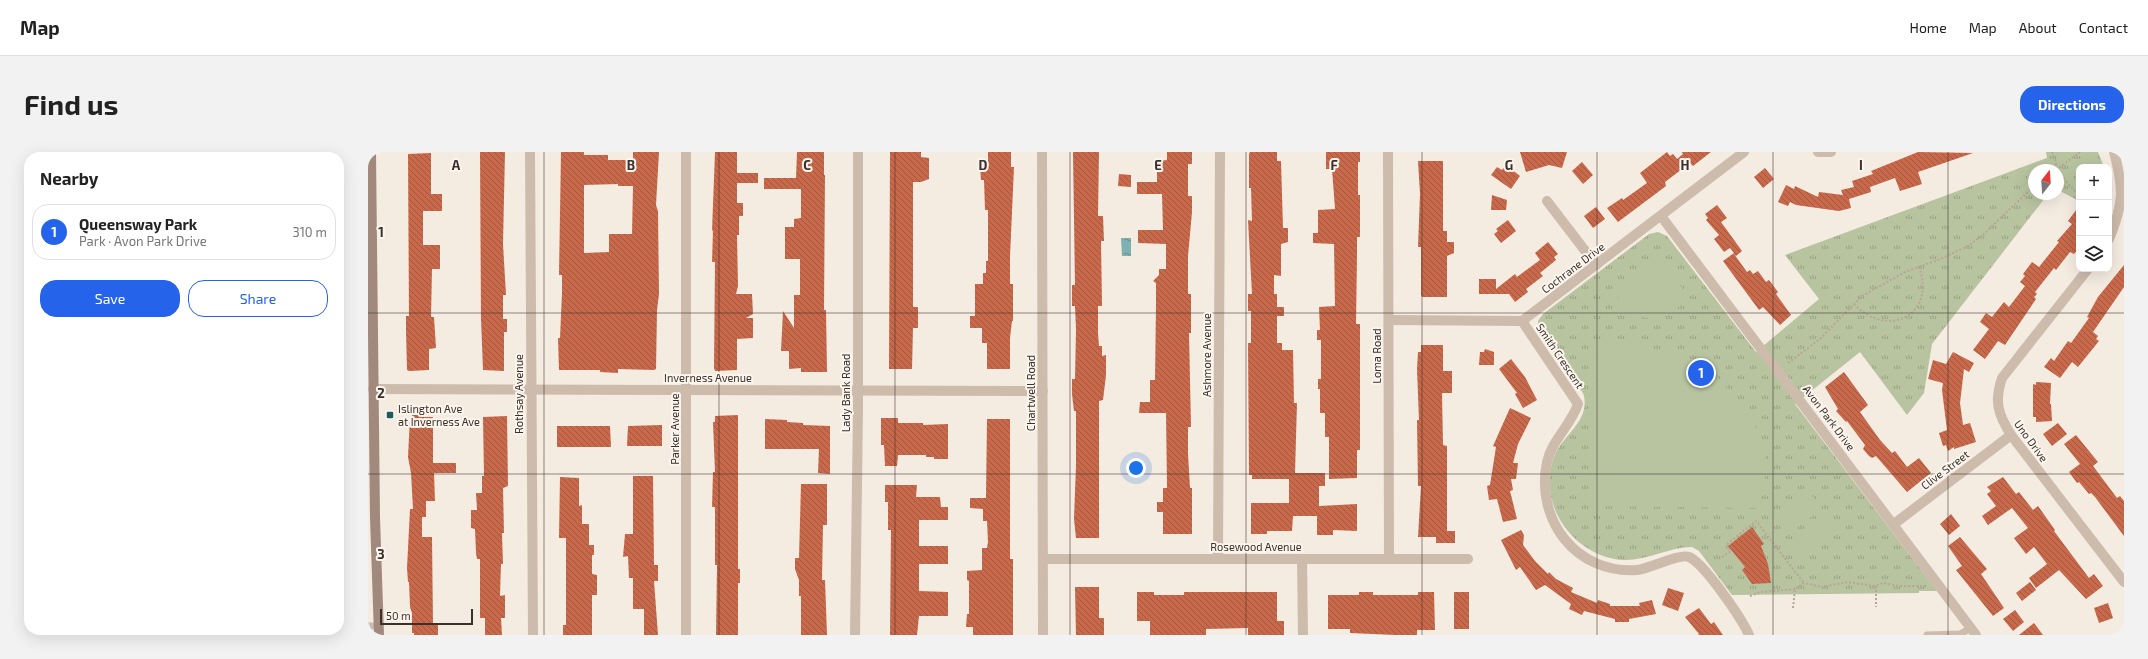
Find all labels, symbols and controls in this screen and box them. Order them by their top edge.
text: Map [20,16,60,39]
text: Home [1910,19,1947,36]
text: Map [1969,19,1997,36]
text: About [2019,19,2057,36]
text: Contact [2079,19,2128,36]
button: Directions [2020,86,2124,123]
text: Find us [24,87,118,121]
text: A [452,157,461,173]
text: B [627,157,635,173]
text: C [803,157,811,173]
text: D [979,157,988,173]
text: E [1154,157,1162,173]
text: F [1330,157,1338,173]
text: G [1505,157,1513,173]
text: H [1681,157,1690,173]
text: I [1859,157,1863,173]
north arrow [2028,164,2064,200]
map controls [2076,164,2112,272]
button: + [2076,164,2112,200]
text: Nearby [40,168,98,188]
button: − [2076,200,2112,236]
text: Queensway Park [79,215,197,233]
text: 1 [51,224,57,240]
text: 310 m [292,224,327,240]
text: 1 [378,224,384,240]
text: Park · Avon Park Drive [79,233,207,249]
button: layers [2076,236,2112,272]
street label: Cochrane Drive [1539,240,1607,296]
button: Save [40,280,180,317]
button: Share [188,280,328,317]
street label: Ashmore Avenue [1200,313,1213,397]
street label: Smith Crescent [1534,321,1587,391]
street label: Loma Road [1370,328,1383,384]
street label: Rothsay Avenue [512,354,525,434]
street label: Lady Bank Road [839,354,852,432]
street label: Chartwell Road [1024,355,1037,431]
pin: 1 [1688,358,1714,388]
street label: Inverness Avenue [664,371,752,384]
street label: Avon Park Drive [1801,382,1858,453]
text: 2 [377,385,385,401]
street label: Parker Avenue [668,393,681,465]
place label: Islington Ave at Inverness Ave [398,402,480,428]
marker: Islington Ave at Inverness Ave [385,410,395,420]
street label: Uno Drive [2012,417,2051,464]
street label: Clive Street [1918,447,1971,492]
your location [1126,458,1146,478]
street label: Rosewood Avenue [1210,540,1302,553]
text: 3 [377,546,385,562]
scale bar [380,607,473,626]
text: 50 m [386,609,411,622]

